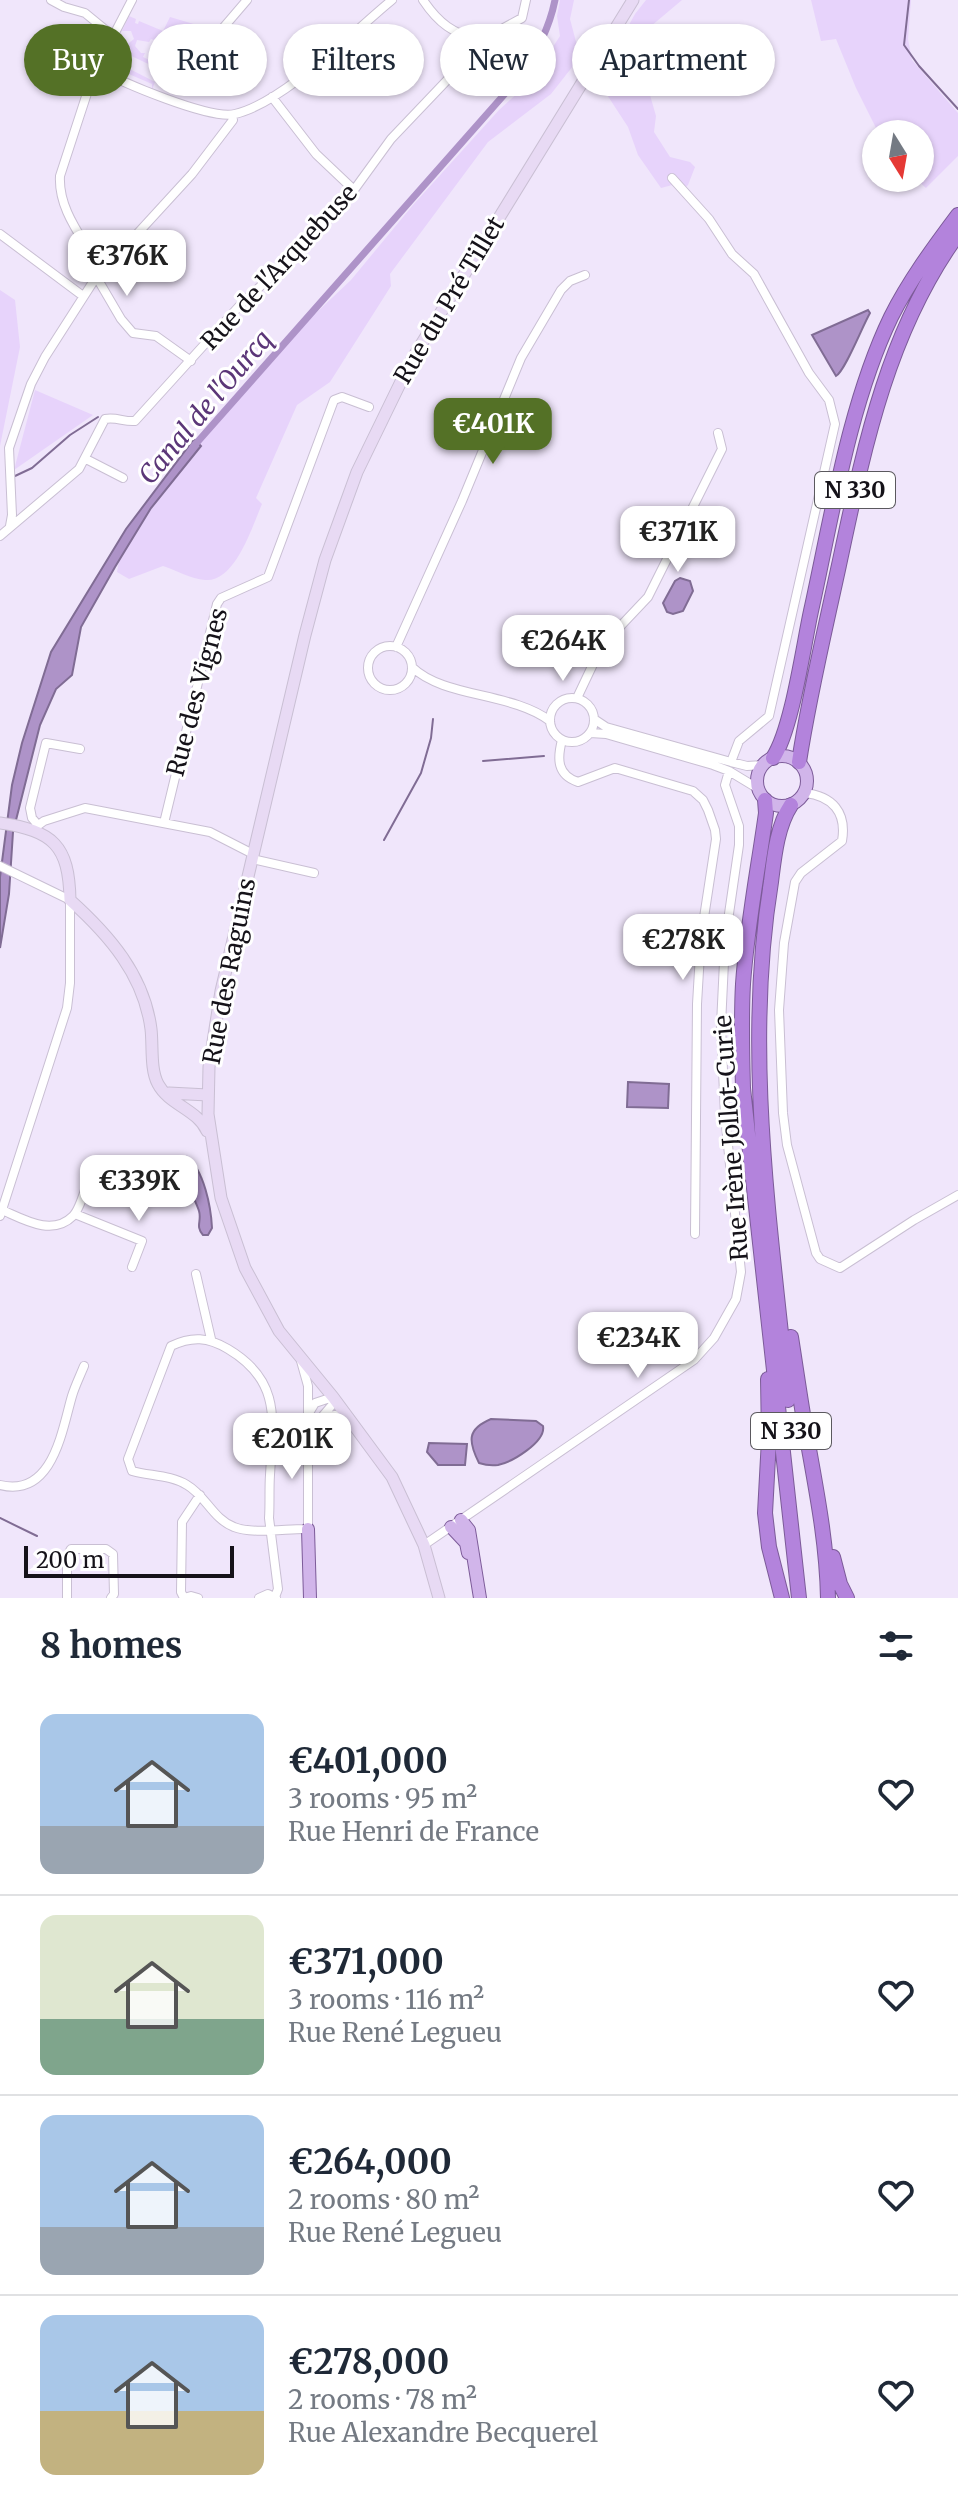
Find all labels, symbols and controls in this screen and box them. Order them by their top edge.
chip: Buy [24,24,132,96]
chip: Rent [148,24,267,96]
chip: Filters [283,24,424,96]
chip: New [440,24,556,96]
chip: Apartment [572,24,775,96]
north arrow [862,120,934,192]
map controls [862,120,934,192]
street label: Rue de l'Arquebuse [194,178,364,356]
street label: Rue du Pré Tillet [387,210,511,389]
pin: €376K [71,230,183,298]
text: €376K [86,239,168,272]
water label: Canal de l'Ourcq [131,323,279,491]
pin: €401K [437,398,549,466]
text: €401K [452,407,534,440]
road number: N 330 [815,472,895,508]
pin: €371K [622,506,734,574]
text: €371K [638,515,718,548]
street label: Rue des Vignes [160,604,234,780]
pin: €264K [507,615,619,683]
text: €264K [520,624,606,657]
street label: Rue des Raguins [196,875,262,1067]
pin: €278K [627,914,739,982]
text: €278K [641,923,725,956]
street label: Rue Irène Jollot-Curie [707,1014,755,1262]
pin: €339K [83,1155,195,1223]
text: €339K [98,1164,180,1197]
pin: €234K [582,1312,694,1380]
text: €234K [596,1321,680,1354]
pin: €201K [236,1413,348,1481]
road number: N 330 [751,1413,831,1449]
text: €201K [251,1422,333,1455]
scale bar [24,1542,234,1578]
text: 200 m [36,1546,104,1574]
icon: filters [874,1624,918,1668]
text: 8 homes [40,1625,182,1667]
text: €401,000 [288,1740,448,1782]
icon: home [104,1746,200,1842]
icon: heart [874,1772,918,1816]
text: 3 rooms · 95 m² [288,1782,477,1815]
text: Rue Henri de France [288,1815,539,1848]
text: €371,000 [288,1941,444,1983]
icon: home [104,1947,200,2043]
icon: heart [874,1973,918,2017]
text: 3 rooms · 116 m² [288,1983,484,2016]
text: Rue René Legueu [288,2016,502,2049]
text: €264,000 [288,2141,452,2183]
icon: home [104,2147,200,2243]
icon: heart [874,2173,918,2217]
text: 2 rooms · 80 m² [288,2183,479,2216]
text: Rue René Legueu [288,2216,502,2249]
text: €278,000 [288,2341,449,2383]
icon: home [104,2347,200,2443]
icon: heart [874,2373,918,2417]
text: 2 rooms · 78 m² [288,2383,477,2416]
text: Rue Alexandre Becquerel [288,2416,598,2449]

